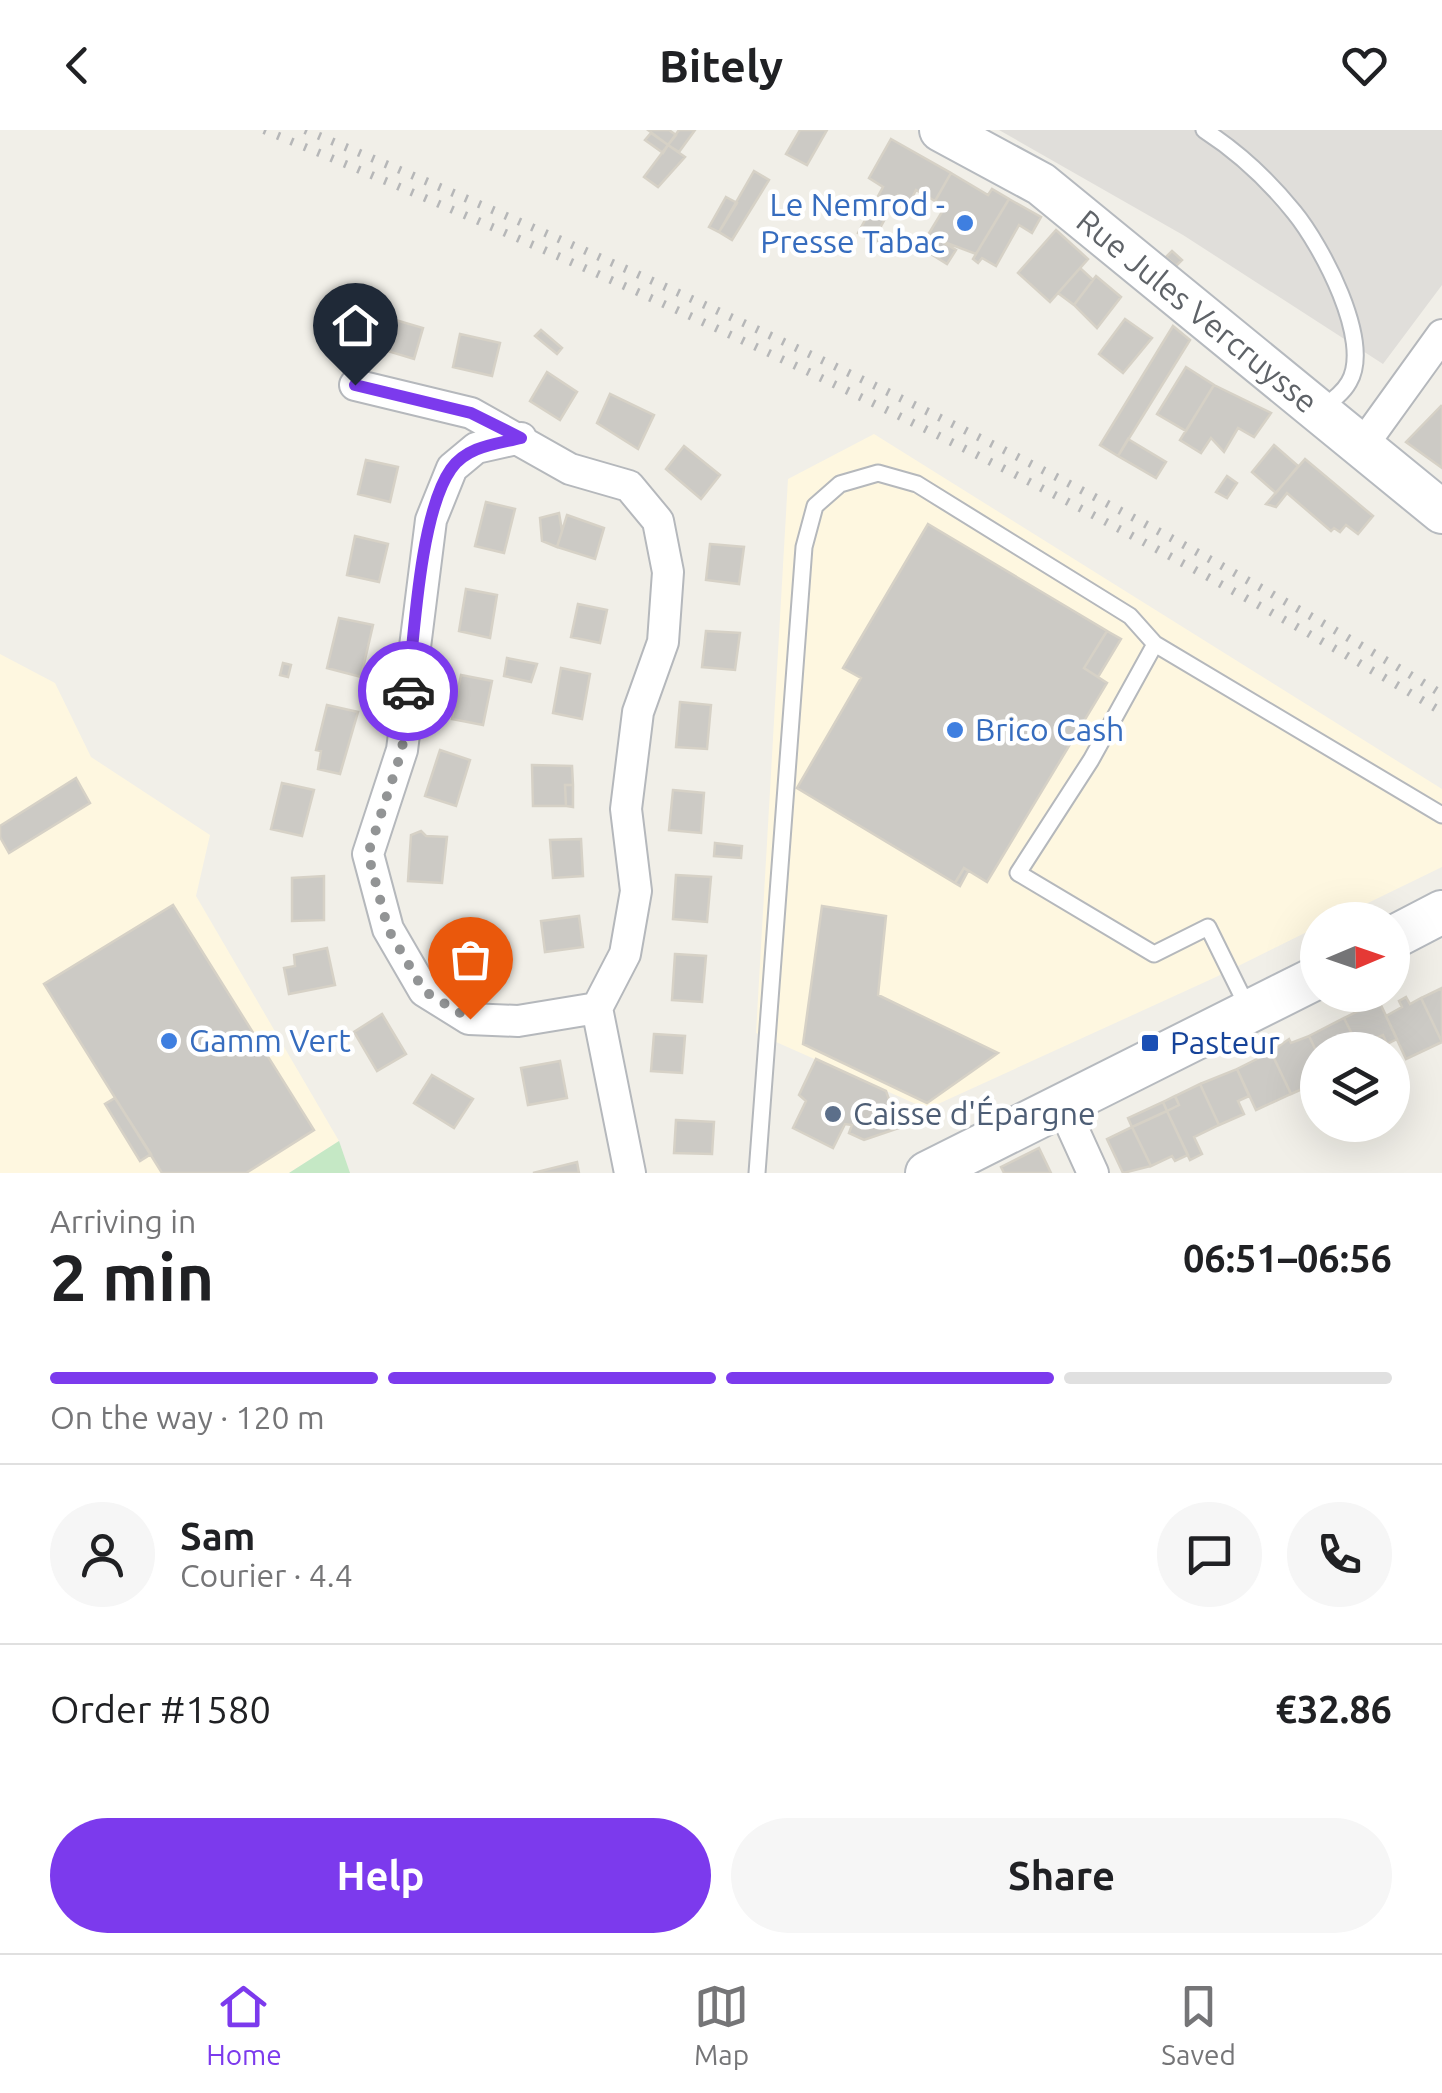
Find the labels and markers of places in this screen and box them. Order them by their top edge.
place label: Le Nemrod - Presse Tabac [760,186,945,259]
marker: Le Nemrod - Presse Tabac [954,212,976,234]
pin [313,283,398,386]
place label: Brico Cash [975,711,1124,747]
marker: Brico Cash [944,719,966,741]
pin [428,917,513,1020]
place label: Gamm Vert [189,1022,351,1058]
place label: Pasteur [1170,1024,1280,1060]
marker: Gamm Vert [158,1030,180,1052]
marker: Pasteur [1139,1032,1161,1054]
place label: Caisse d'Épargne [853,1095,1096,1131]
marker: Caisse d'Épargne [822,1103,844,1125]

